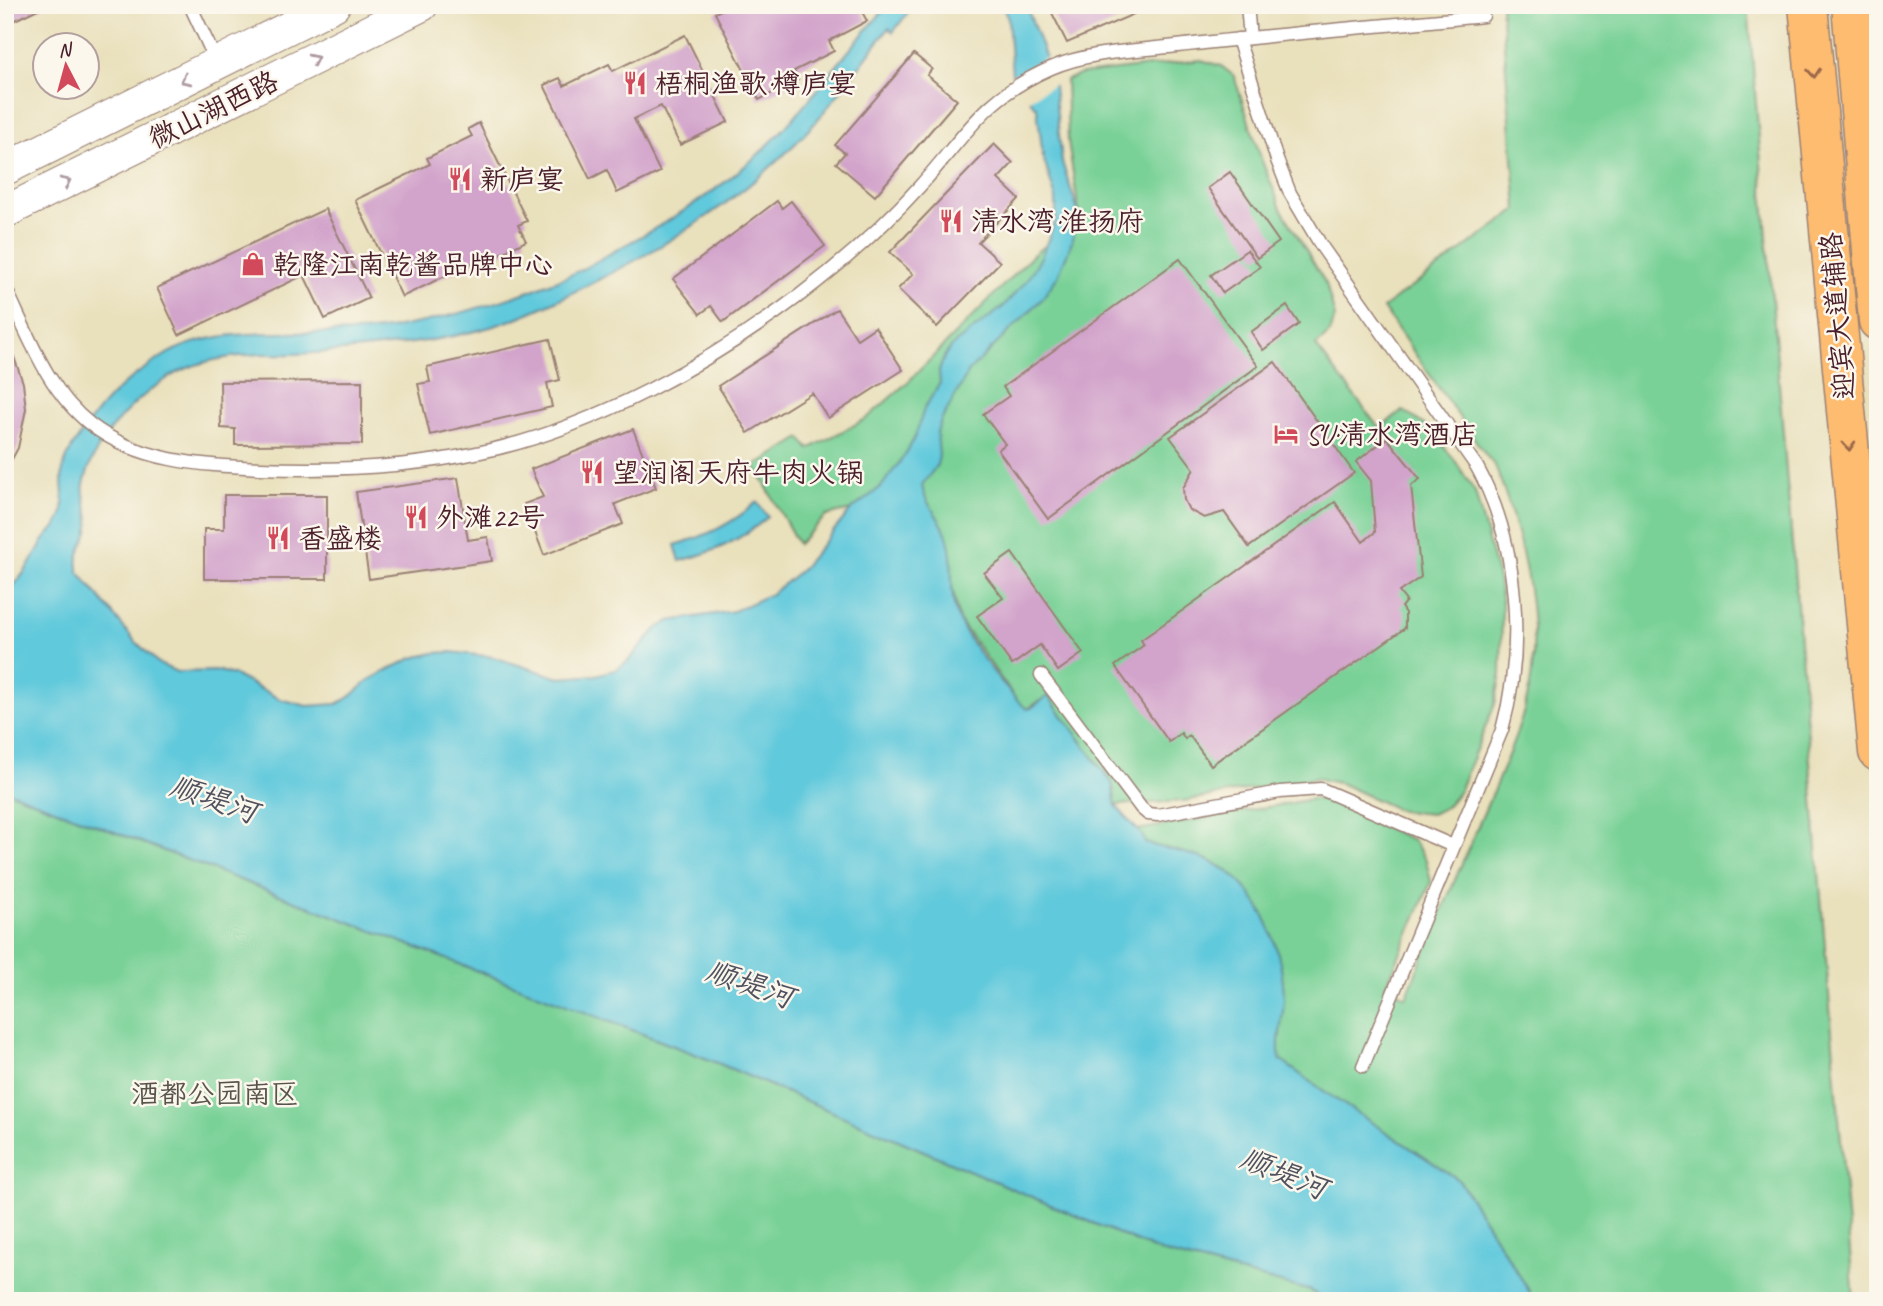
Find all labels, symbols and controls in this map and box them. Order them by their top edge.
north arrow [32,32,102,102]
text: N [57,37,75,63]
one-way arrow [307,53,319,67]
street label: 微山湖西路 [143,63,284,156]
place label: 梧桐渔歌·樽庐宴 [655,66,856,101]
one-way arrow [1806,68,1821,79]
restaurant icon: 梧桐渔歌·樽庐宴 [621,69,649,97]
one-way arrow [180,71,192,85]
place label: 新庐宴 [480,162,564,197]
restaurant icon: 新庐宴 [446,165,474,193]
one-way arrow [59,176,71,190]
place label: 清水湾·淮扬府 [971,204,1144,239]
restaurant icon: 清水湾·淮扬府 [937,207,965,235]
street label: 迎宾大道辅路 [1813,231,1862,401]
place label: 乾隆江南乾酱品牌中心 [273,247,553,282]
shop icon: 乾隆江南乾酱品牌中心 [239,250,267,278]
place label: SU·清水湾酒店 [1306,417,1478,452]
hotel icon: SU·清水湾酒店 [1272,420,1300,448]
one-way arrow [1841,441,1856,452]
place label: 望润阁天府牛肉火锅 [612,455,864,490]
restaurant icon: 望润阁天府牛肉火锅 [578,458,606,486]
place label: 外滩22号 [436,500,545,535]
restaurant icon: 外滩22号 [402,503,430,531]
place label: 香盛楼 [298,521,382,556]
restaurant icon: 香盛楼 [264,524,292,552]
water label: 顺堤河 [165,766,267,833]
water label: 顺堤河 [701,951,803,1018]
park label: 酒都公园南区 [131,1076,299,1111]
water label: 顺堤河 [1235,1139,1337,1209]

